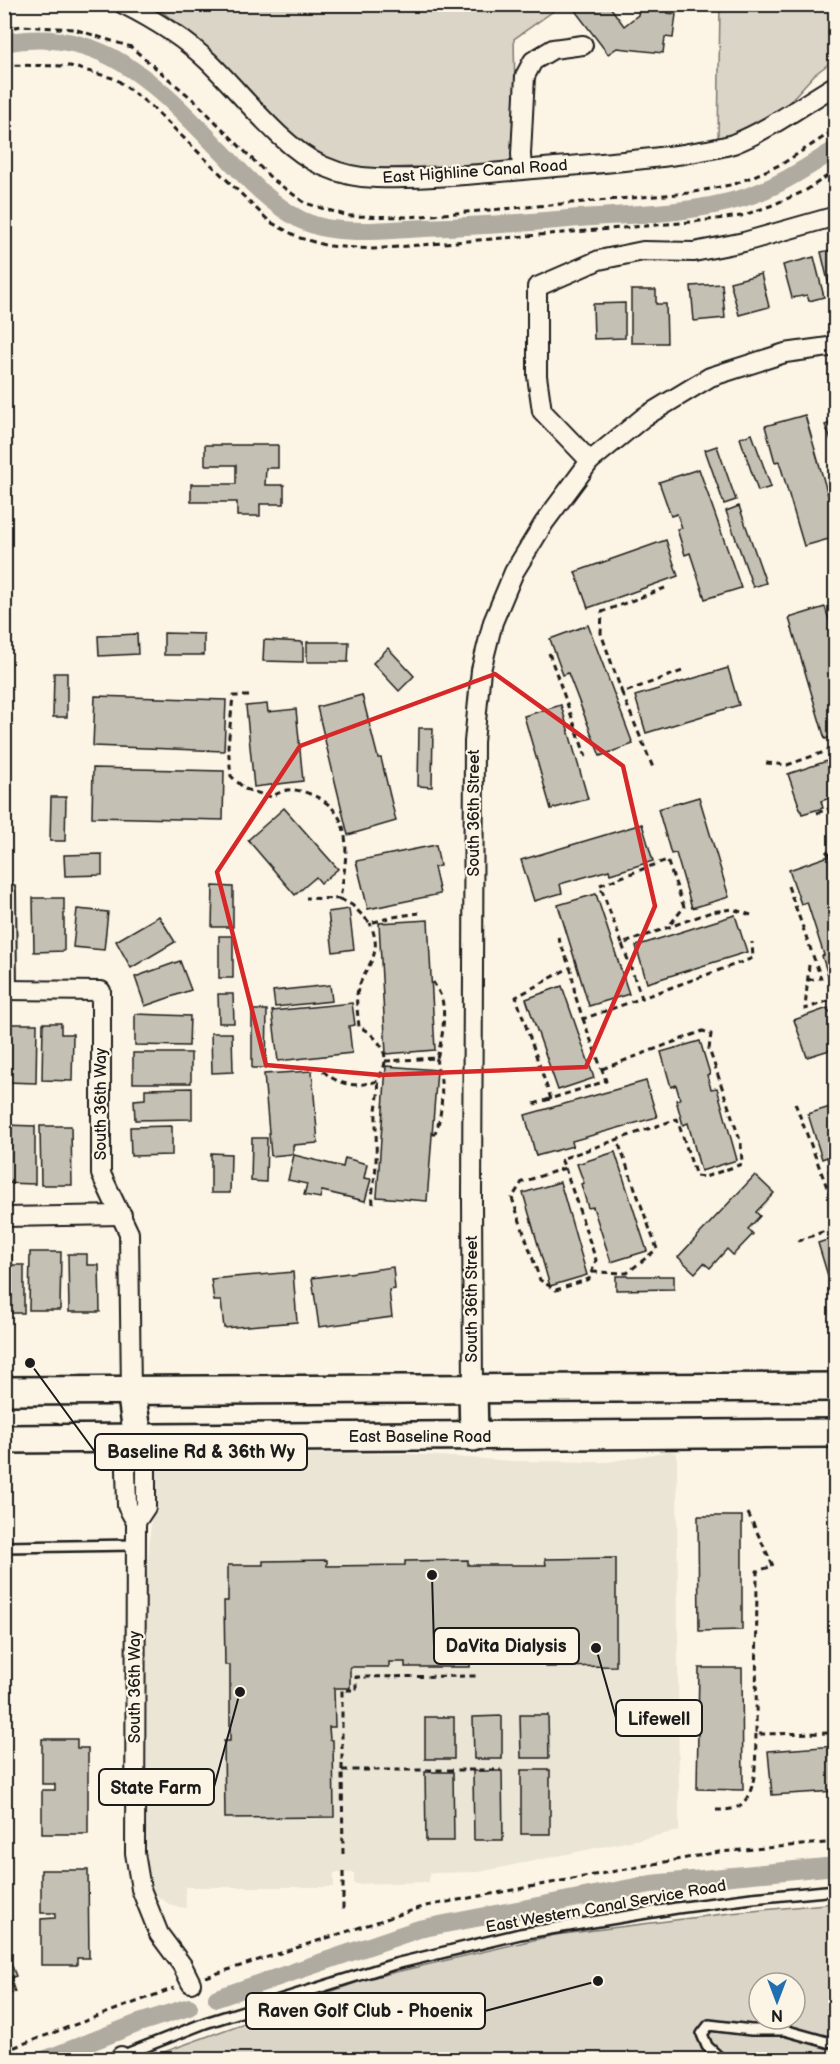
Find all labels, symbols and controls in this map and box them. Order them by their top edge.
street label: East Highline Canal Road [382,156,568,188]
street label: South 36th Street [465,749,484,876]
street label: South 36th Way [92,1047,111,1160]
street label: South 36th Street [463,1235,482,1362]
street label: East Baseline Road [348,1428,492,1447]
callout: Baseline Rd & 36th Wy [95,1434,307,1470]
text: Baseline Rd & 36th Wy [107,1442,296,1463]
callout: DaVita Dialysis [434,1628,579,1664]
street label: South 36th Way [126,1630,145,1743]
text: DaVita Dialysis [445,1636,567,1657]
callout: Lifewell [616,1700,702,1736]
text: Lifewell [628,1709,690,1730]
callout: State Farm [99,1769,214,1805]
text: State Farm [110,1778,202,1799]
street label: East Western Canal Service Road [484,1876,728,1938]
north arrow [747,1971,807,2031]
callout: Raven Golf Club - Phoenix [246,1993,485,2029]
text: Raven Golf Club - Phoenix [258,2001,473,2022]
text: N [771,2005,783,2024]

